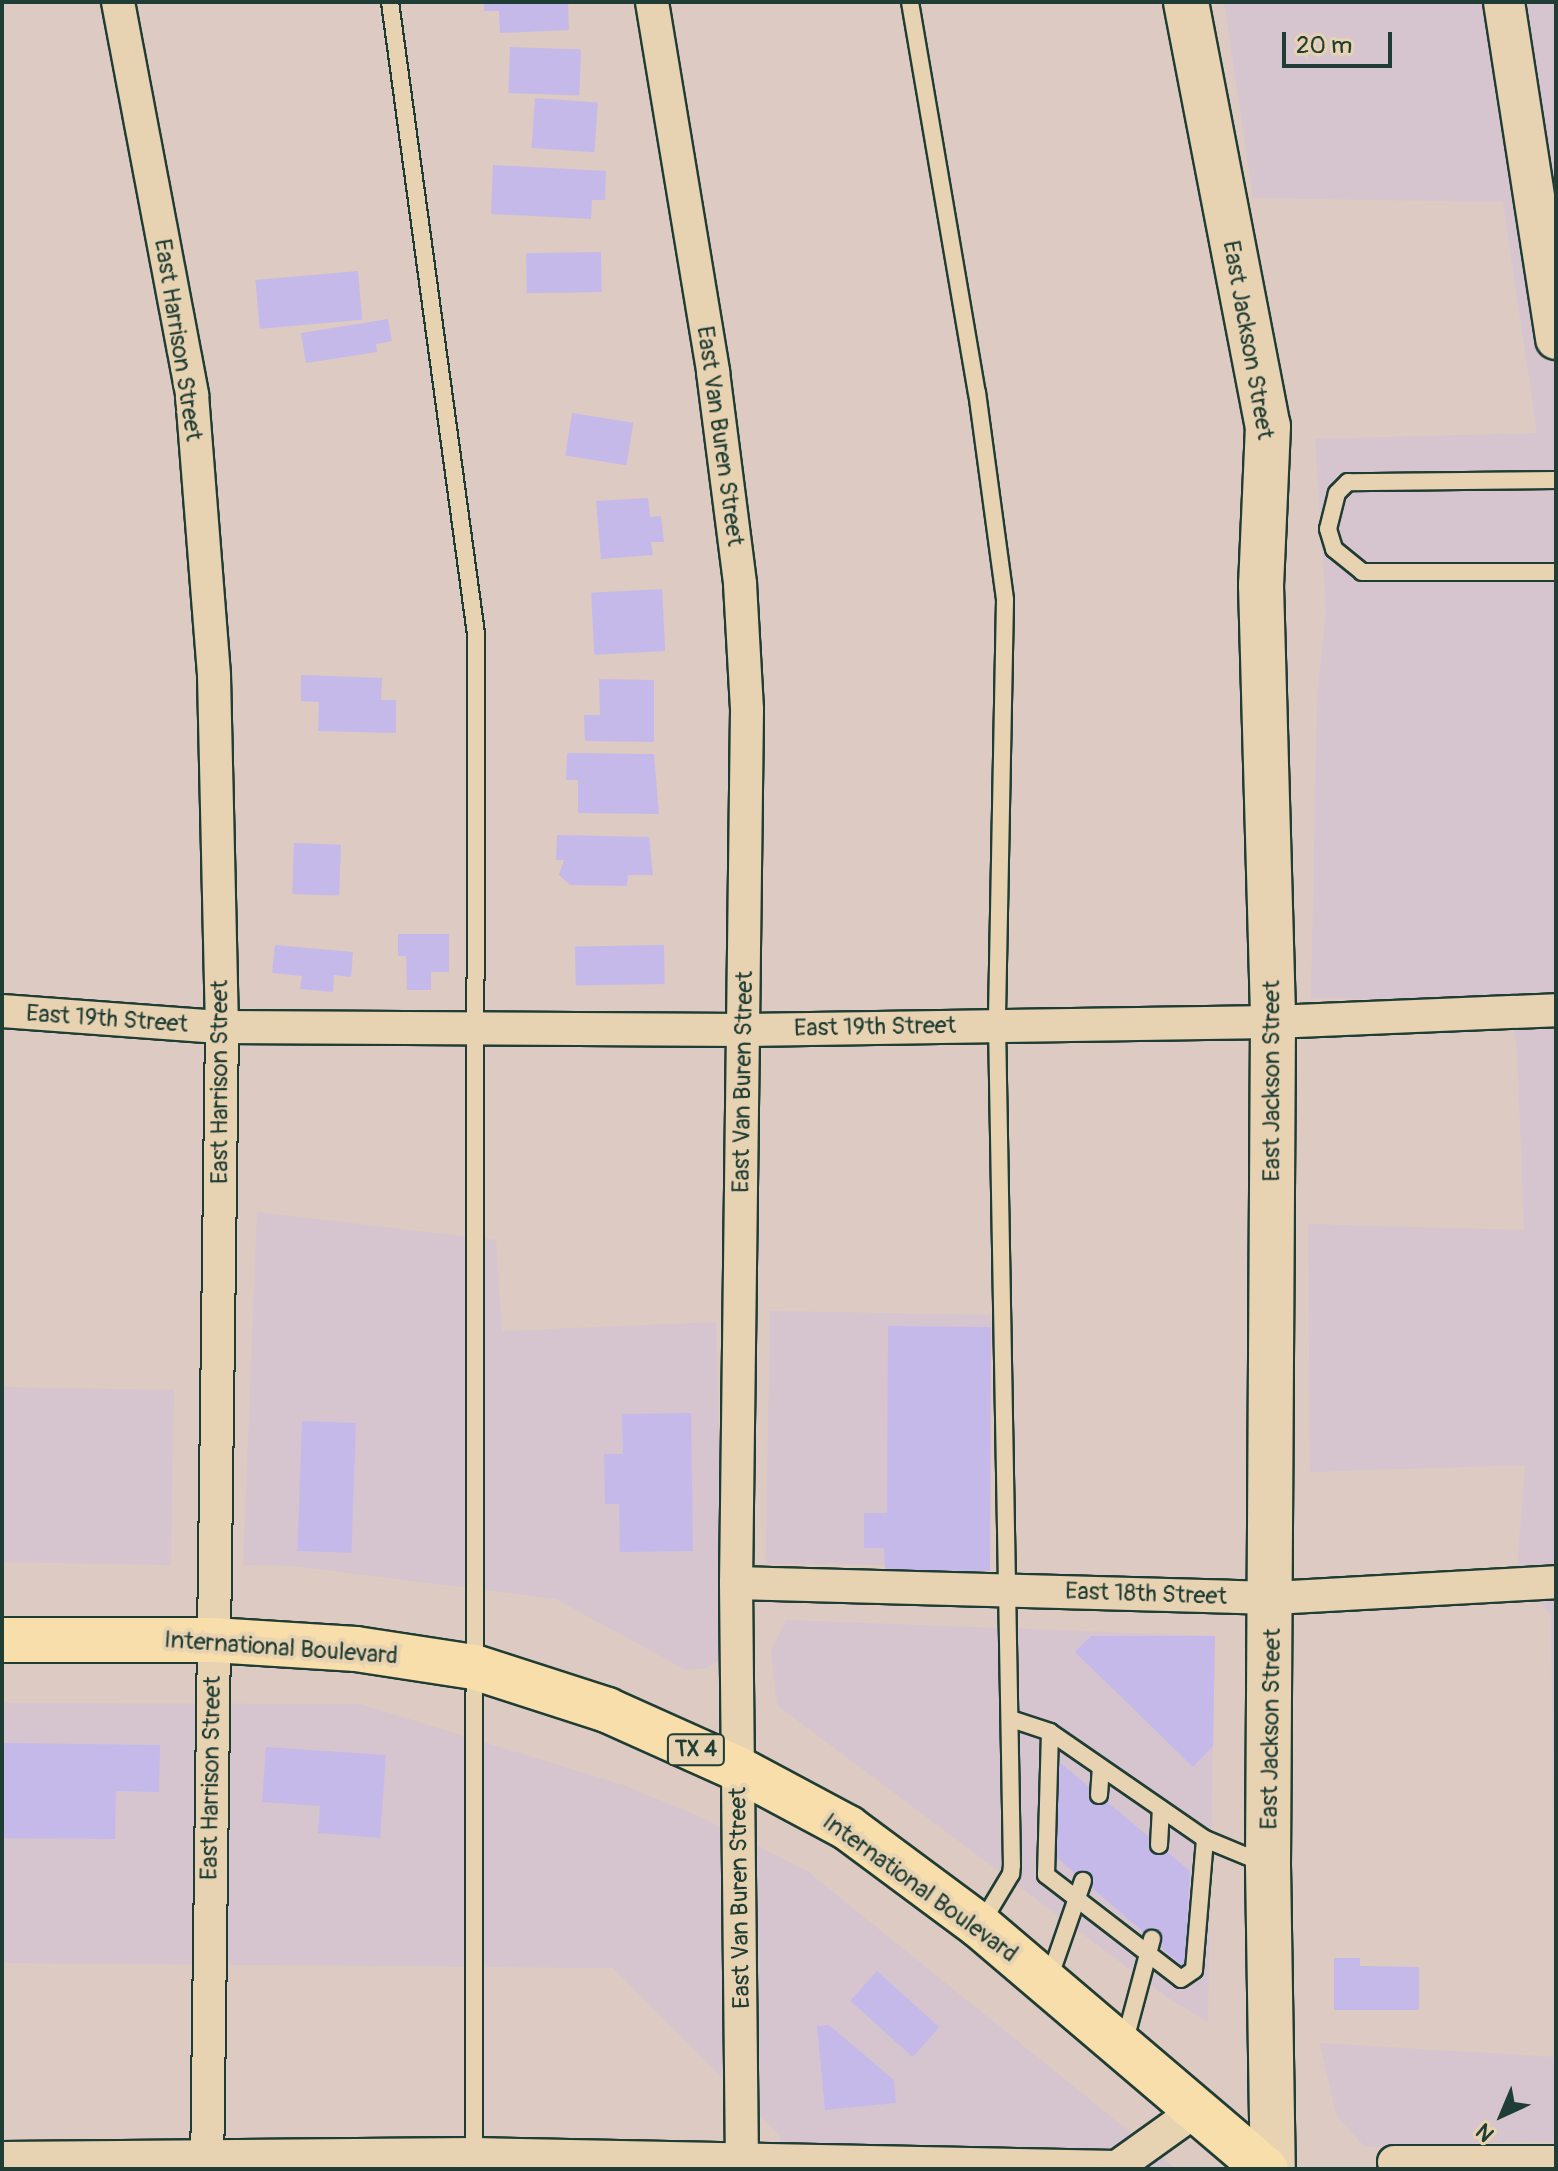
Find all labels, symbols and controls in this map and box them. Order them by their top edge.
scale bar [1286,16,1396,66]
text: 20 m [1296,31,1352,60]
street label: East Harrison Street [148,237,208,443]
street label: East Jackson Street [1216,238,1280,442]
street label: East Van Buren Street [690,324,750,548]
street label: East Van Buren Street [727,971,759,1193]
street label: East Harrison Street [206,980,234,1184]
street label: East Jackson Street [1258,980,1286,1182]
street label: East 19th Street [25,999,189,1039]
street label: East 19th Street [794,1011,956,1043]
street label: East 18th Street [1065,1577,1227,1611]
street label: International Boulevard [163,1625,399,1671]
street label: East Jackson Street [1255,1628,1287,1830]
street label: East Harrison Street [195,1676,227,1880]
road number: TX 4 [666,1732,726,1768]
street label: East Van Buren Street [724,1787,756,2009]
street label: International Boulevard [817,1807,1023,1969]
north arrow [1462,2075,1542,2155]
text: N [1470,2117,1500,2148]

